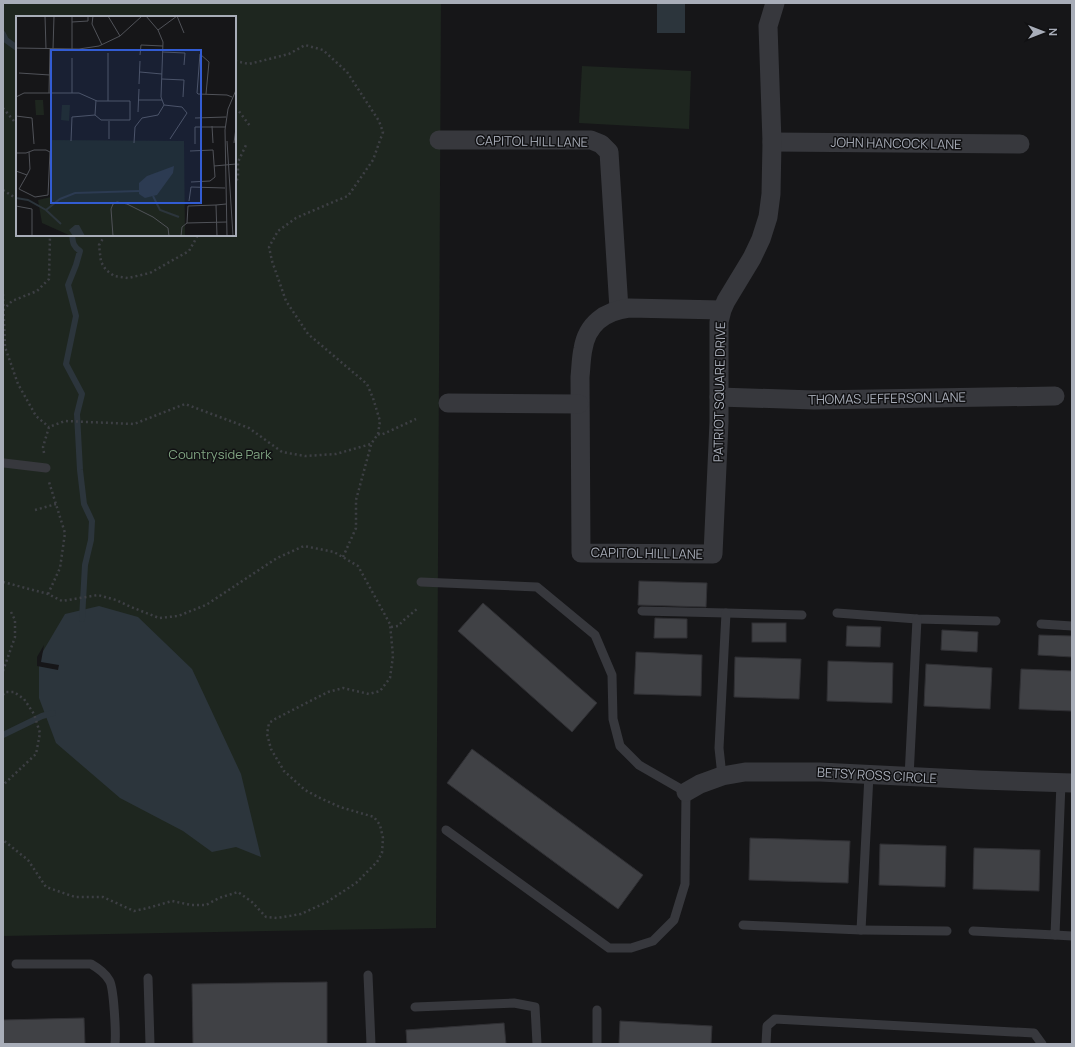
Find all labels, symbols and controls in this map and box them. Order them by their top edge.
north arrow [1023,12,1063,52]
inset map [16,16,236,236]
text: N [1046,28,1061,36]
street label: CAPITOL HILL LANE [476,131,588,151]
street label: JOHN HANCOCK LANE [830,133,962,153]
street label: PATRIOT SQUARE DRIVE [709,322,729,462]
street label: THOMAS JEFFERSON LANE [808,388,966,408]
park label: Countryside Park [169,445,272,463]
street label: CAPITOL HILL LANE [591,543,703,563]
street label: BETSY ROSS CIRCLE [816,763,938,787]

